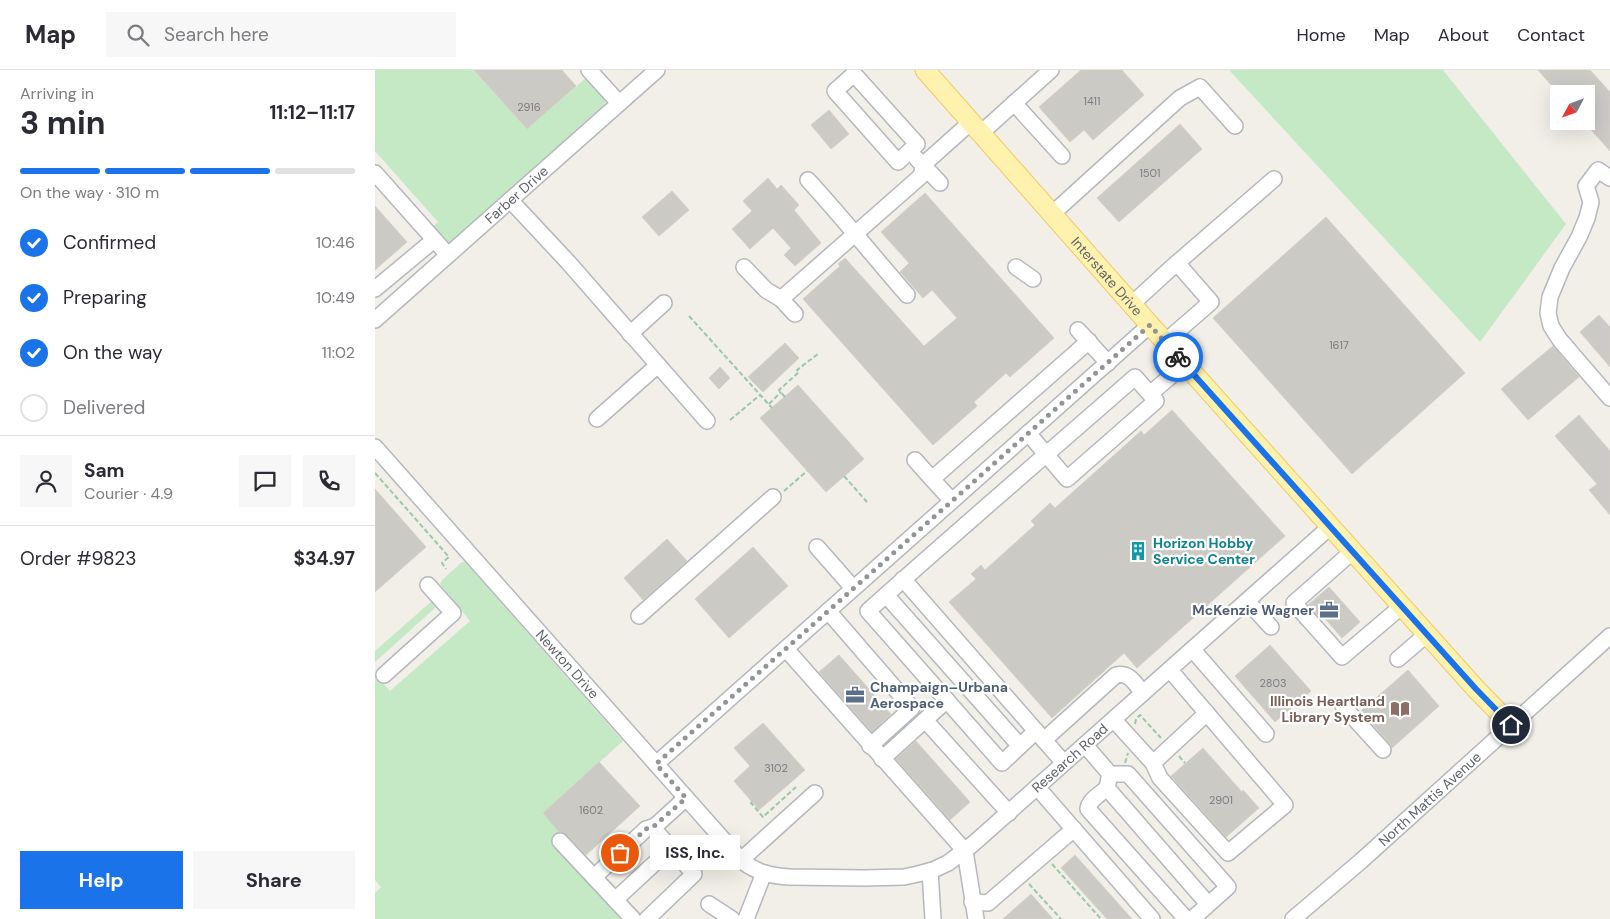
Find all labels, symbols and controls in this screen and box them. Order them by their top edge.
search box [106,12,456,57]
text: Map [25,19,76,50]
icon: search [124,21,152,49]
text: Search here [164,22,269,47]
text: Home [1296,23,1346,47]
text: Map [1374,23,1410,47]
text: About [1438,23,1489,47]
text: Contact [1517,23,1585,47]
text: Arriving in [20,83,94,104]
north arrow [1550,85,1595,130]
map controls [1550,85,1595,130]
house number: 1411 [1084,94,1100,108]
text: 11:12–11:17 [269,100,355,125]
house number: 2916 [517,100,541,114]
text: 3 min [20,102,105,144]
street label: Farber Drive [481,162,552,227]
house number: 1501 [1139,166,1161,180]
text: On the way · 310 m [20,182,159,203]
icon: check [20,229,48,257]
text: Confirmed [63,230,156,255]
text: 10:46 [316,232,355,253]
street label: Interstate Drive [1067,233,1147,320]
icon: check [20,284,48,312]
text: Preparing [63,285,147,310]
text: 10:49 [316,287,355,308]
courier [1153,332,1203,382]
house number: 1617 [1329,338,1349,352]
icon: check [20,339,48,367]
text: On the way [63,340,163,365]
text: 11:02 [322,342,355,363]
icon: bike [1164,343,1192,371]
text: Delivered [63,395,145,420]
button: person [20,455,72,507]
button: chat [239,455,291,507]
button: phone [303,455,355,507]
text: Sam [84,458,125,483]
text: Courier · 4.9 [84,483,173,504]
place label: Horizon Hobby Service Center [1153,534,1255,568]
building icon: Horizon Hobby Service Center [1127,540,1149,562]
text: Order #9823 [20,546,136,571]
text: $34.97 [293,546,355,571]
office icon: McKenzie Wagner [1318,599,1340,621]
place label: McKenzie Wagner [1192,601,1314,619]
street label: Newton Drive [532,626,603,702]
house number: 2803 [1260,676,1286,690]
place label: Champaign–Urbana Aerospace [870,678,1008,712]
office icon: Champaign–Urbana Aerospace [844,684,866,706]
place label: Illinois Heartland Library System [1270,692,1385,726]
library icon: Illinois Heartland Library System [1389,698,1411,720]
pin [1490,704,1532,746]
icon: home [1497,711,1525,739]
street label: Research Road [1028,719,1112,797]
street label: North Mattis Avenue [1375,748,1485,850]
house number: 3102 [764,761,788,775]
house number: 2901 [1209,793,1233,807]
house number: 1602 [579,803,603,817]
pin [599,832,641,874]
callout: ISS, Inc. [650,836,740,870]
icon: bag [606,839,634,867]
text: ISS, Inc. [665,842,725,863]
button: Help [20,851,183,909]
button: Share [193,851,355,909]

